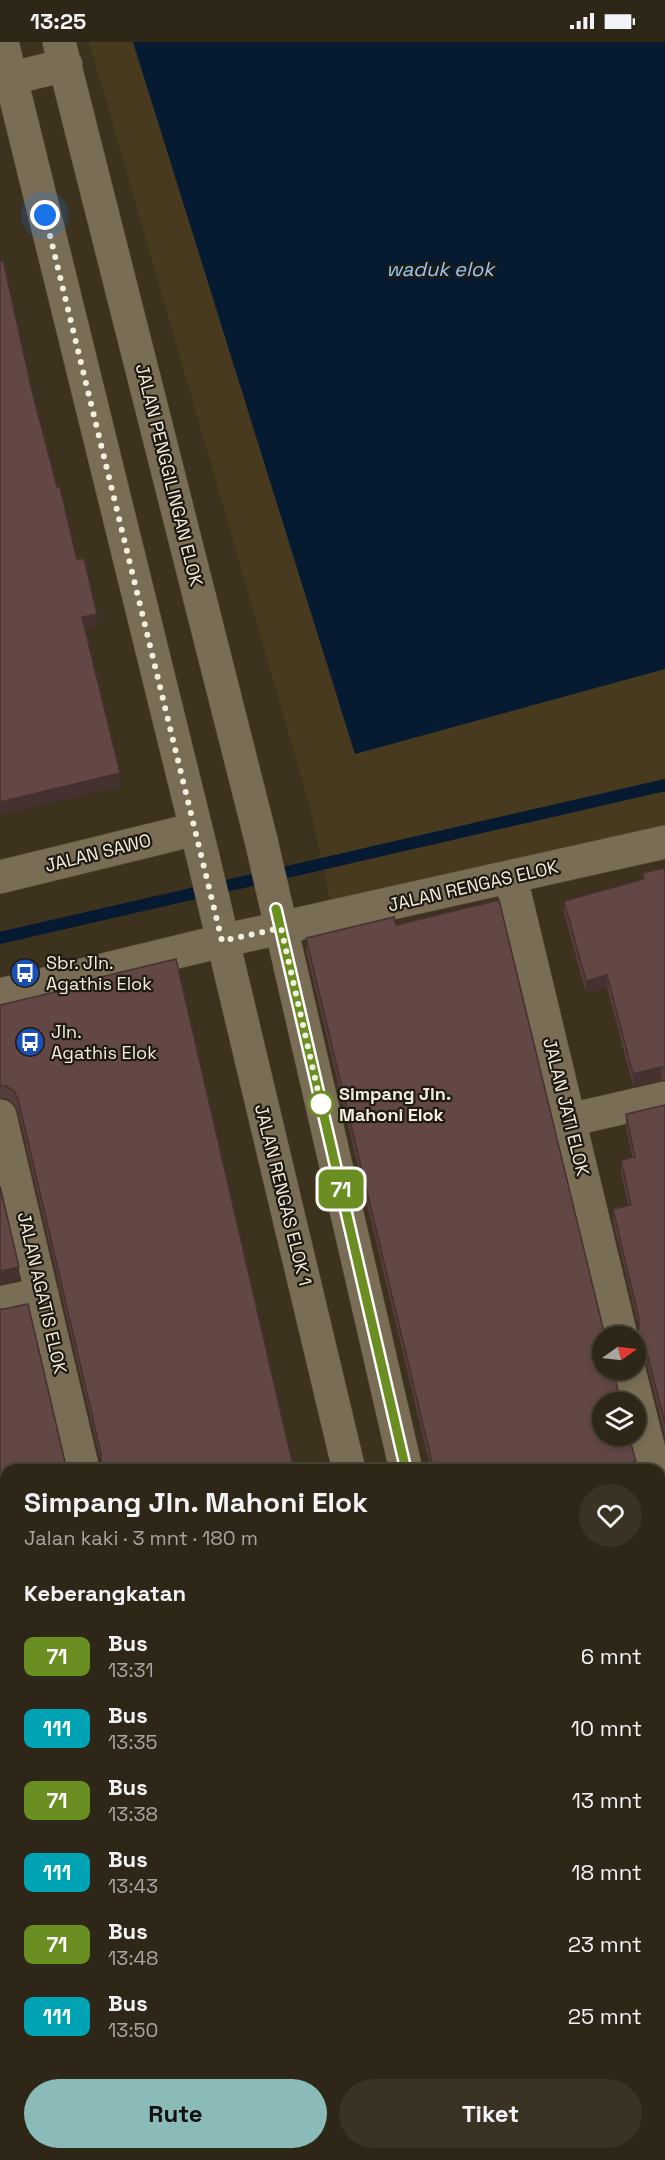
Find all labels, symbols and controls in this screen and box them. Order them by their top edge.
text: 13:25 [30,7,86,35]
your location [30,200,60,230]
water label: waduk elok [386,256,496,282]
street label: JALAN PENGGILINGAN ELOK [131,361,208,589]
street label: JALAN SAWO [42,828,153,877]
street label: JALAN RENGAS ELOK [385,855,560,916]
place label: Sbr. Jln. Agathis Elok [46,951,152,995]
bus stop icon: Sbr. Jln. Agathis Elok [9,957,41,989]
place label: Jln. Agathis Elok [51,1020,157,1064]
bus stop icon: Jln. Agathis Elok [14,1026,46,1058]
street label: JALAN JATI ELOK [538,1035,595,1178]
place label: Simpang Jln. Mahoni Elok [339,1082,451,1126]
marker: Simpang Jln. Mahoni Elok [308,1091,334,1117]
street label: JALAN RENGAS ELOK 1 [250,1102,317,1288]
line badge: 71 [314,1170,368,1208]
text: 71 [331,1176,351,1203]
street label: JALAN AGATIS ELOK [13,1210,72,1376]
north arrow [592,1326,646,1380]
map controls [592,1326,646,1446]
button: layers [592,1392,646,1446]
text: Simpang Jln. Mahoni Elok [24,1484,368,1520]
button: heart [579,1484,642,1547]
text: Jalan kaki · 3 mnt · 180 m [24,1525,258,1551]
text: Keberangkatan [24,1579,186,1607]
text: Bus [108,1629,148,1657]
text: 6 mnt [581,1642,642,1670]
text: 71 [47,1643,67,1670]
text: 13:31 [108,1657,154,1683]
text: Bus [108,1701,148,1729]
text: 10 mnt [571,1714,642,1742]
text: 111 [43,1715,71,1742]
text: 13:35 [108,1729,158,1755]
text: Bus [108,1773,148,1801]
text: 13 mnt [572,1786,642,1814]
text: 71 [47,1787,67,1814]
text: 13:38 [108,1801,158,1827]
text: Bus [108,1845,148,1873]
text: 18 mnt [571,1858,642,1886]
text: 111 [43,1859,71,1886]
text: 13:43 [108,1873,158,1899]
text: Bus [108,1917,148,1945]
text: 23 mnt [568,1930,642,1958]
text: 71 [47,1931,67,1958]
text: 13:48 [108,1945,158,1971]
text: Bus [108,1989,148,2017]
text: 25 mnt [568,2002,642,2030]
text: 111 [43,2003,71,2030]
text: 13:50 [108,2017,158,2043]
button: Rute [24,2079,327,2148]
button: Tiket [339,2079,642,2148]

